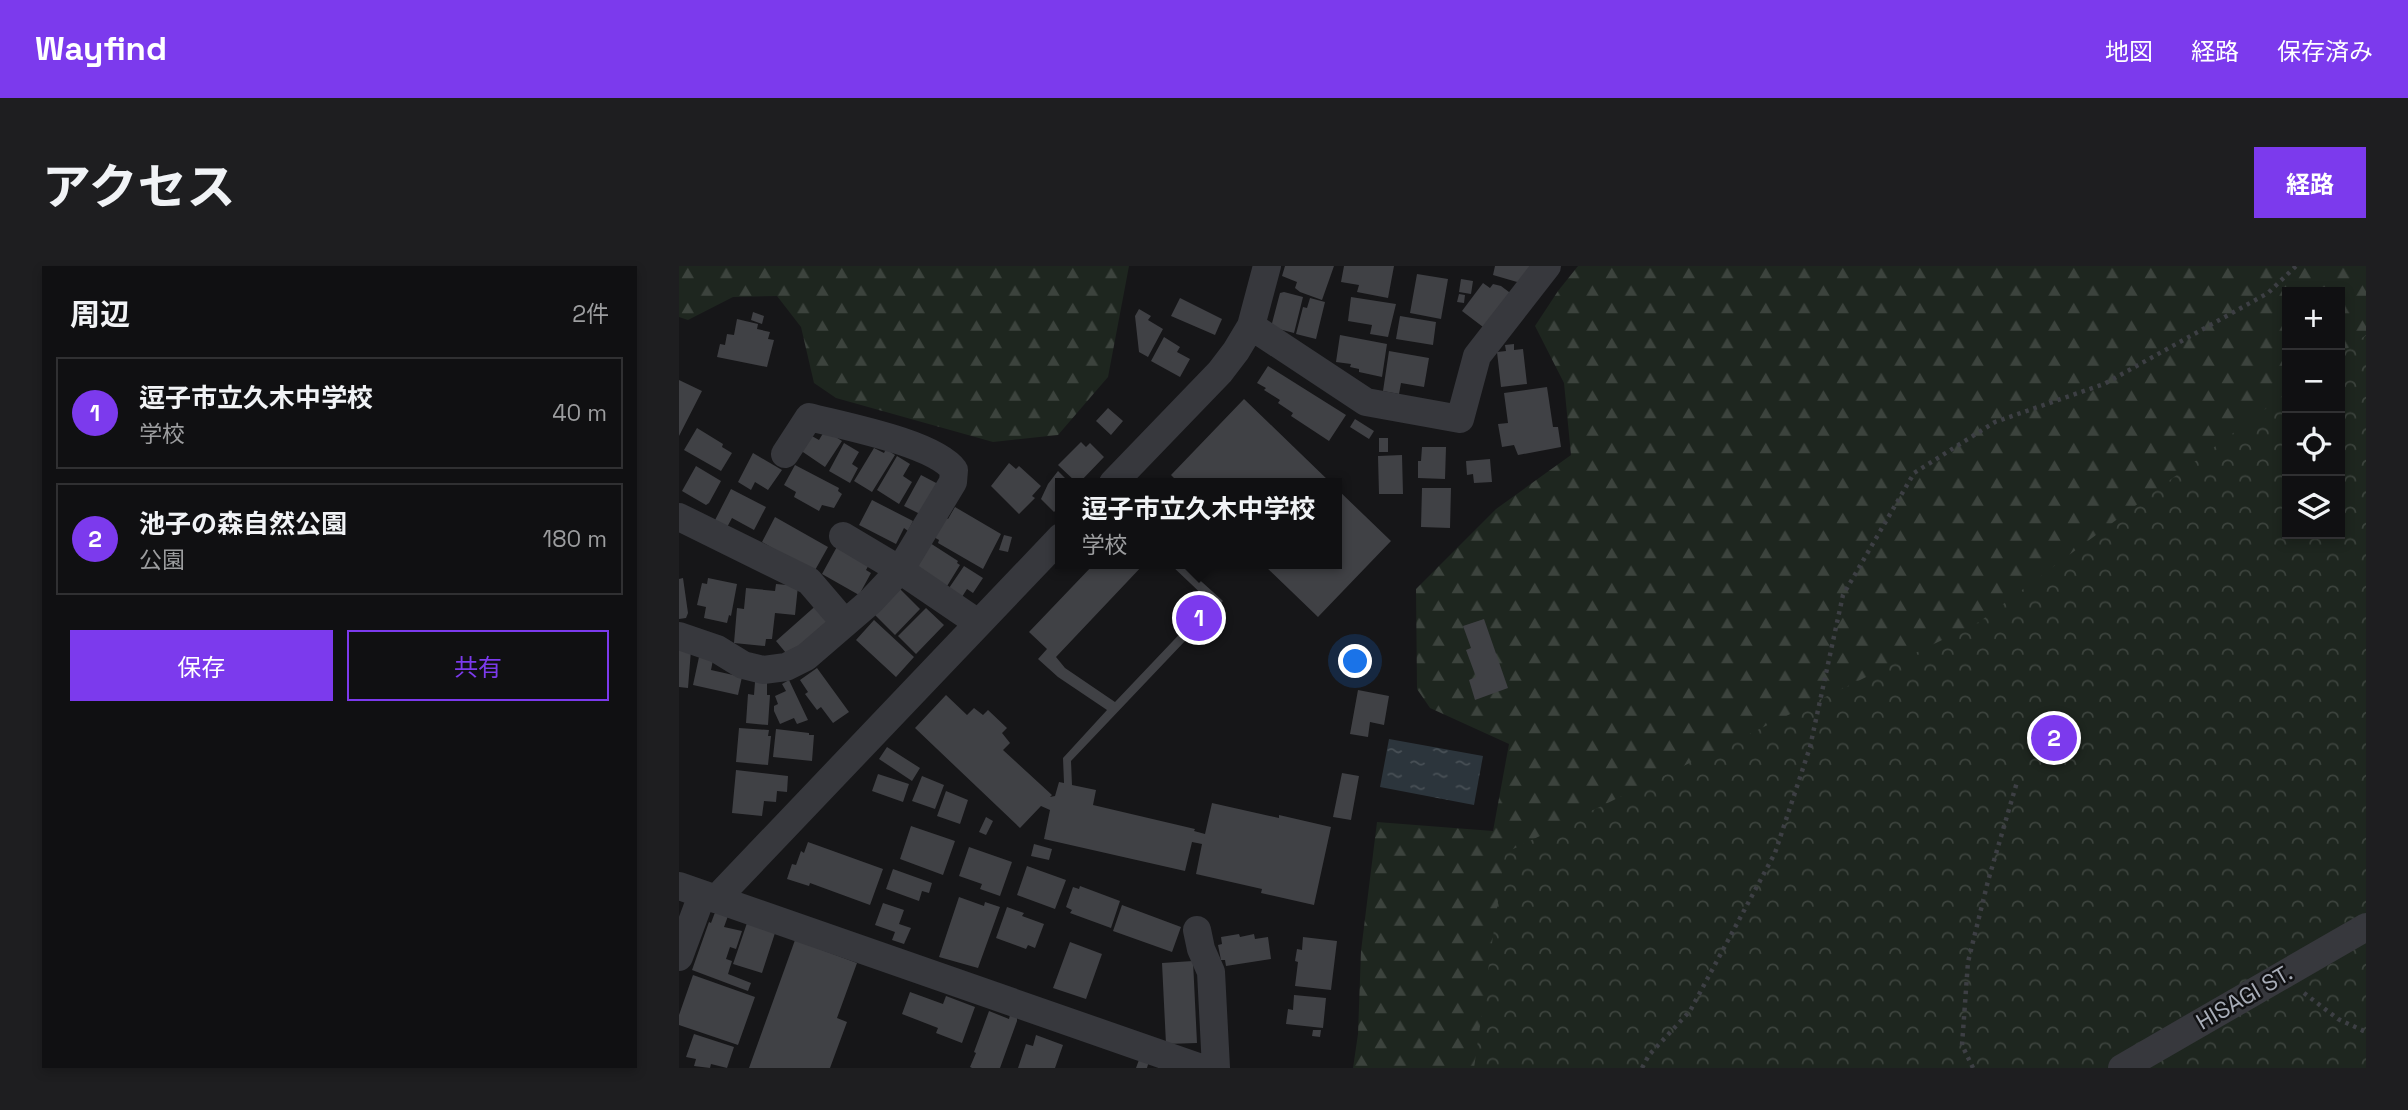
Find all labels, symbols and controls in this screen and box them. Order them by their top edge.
text: Wayfind [35,28,167,70]
text: 地図 [2105,36,2153,67]
text: 経路 [2191,36,2239,67]
text: 保存済み [2277,36,2373,67]
button: 経路 [2254,147,2366,218]
text: アクセス [42,156,236,218]
map controls [2282,287,2345,539]
button: + [2282,287,2345,350]
text: 周辺 [70,295,130,334]
text: 2件 [572,299,609,329]
button: − [2282,350,2345,413]
text: 逗子市立久木中学校 [139,381,373,415]
text: 1 [90,398,100,428]
text: 40 m [552,398,607,428]
button: locate [2282,413,2345,476]
text: 学校 [139,419,185,449]
button: layers [2282,476,2345,539]
popup [1055,478,1342,569]
text: 逗子市立久木中学校 [1081,492,1316,526]
text: 池子の森自然公園 [139,507,347,541]
text: 2 [88,524,102,554]
text: 180 m [543,524,607,554]
text: 学校 [1081,530,1127,560]
text: 公園 [139,545,185,575]
pin: 1 [1176,592,1222,644]
button: 保存 [70,630,333,701]
button: 共有 [347,630,609,701]
your location [1338,644,1372,678]
pin: 2 [2031,712,2077,764]
street label: HISAGI ST. [2190,957,2298,1037]

